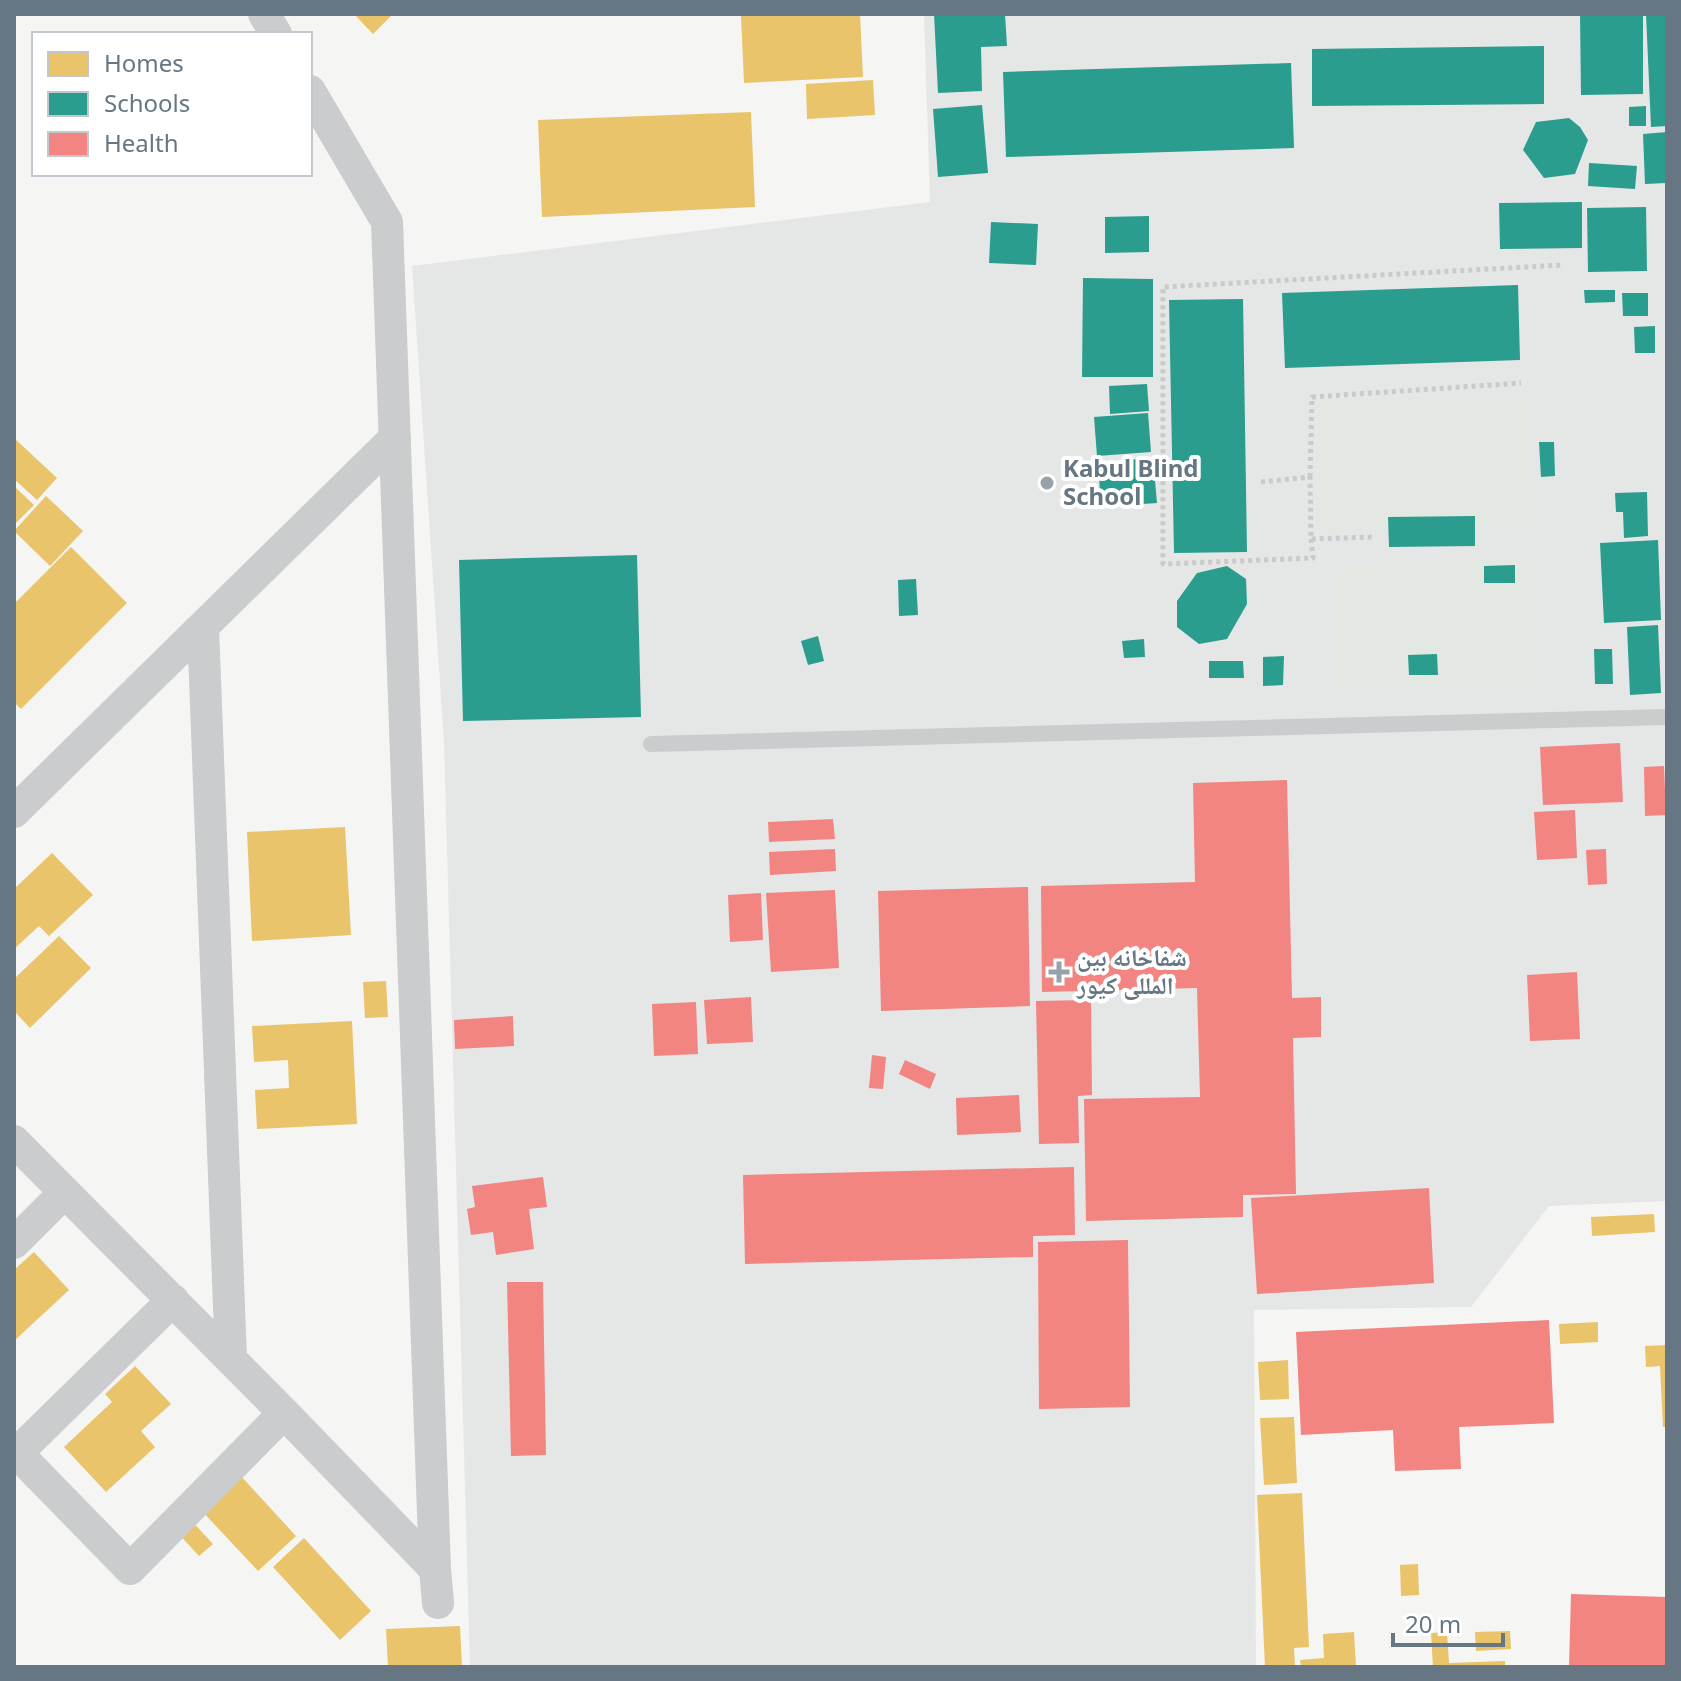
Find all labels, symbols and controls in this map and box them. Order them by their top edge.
legend [32,32,312,176]
text: Homes [104,46,184,79]
text: Schools [104,86,190,119]
text: Health [104,126,178,159]
place label: Kabul Blind School [1063,451,1199,512]
marker: Kabul Blind School [1038,474,1056,492]
place label: شفاخانه بین المللی کیور [1076,940,1187,1001]
marker: شفاخانه بین المللی کیور [1048,961,1070,983]
scale bar [1393,1597,1503,1647]
text: 20 m [1405,1607,1461,1640]

